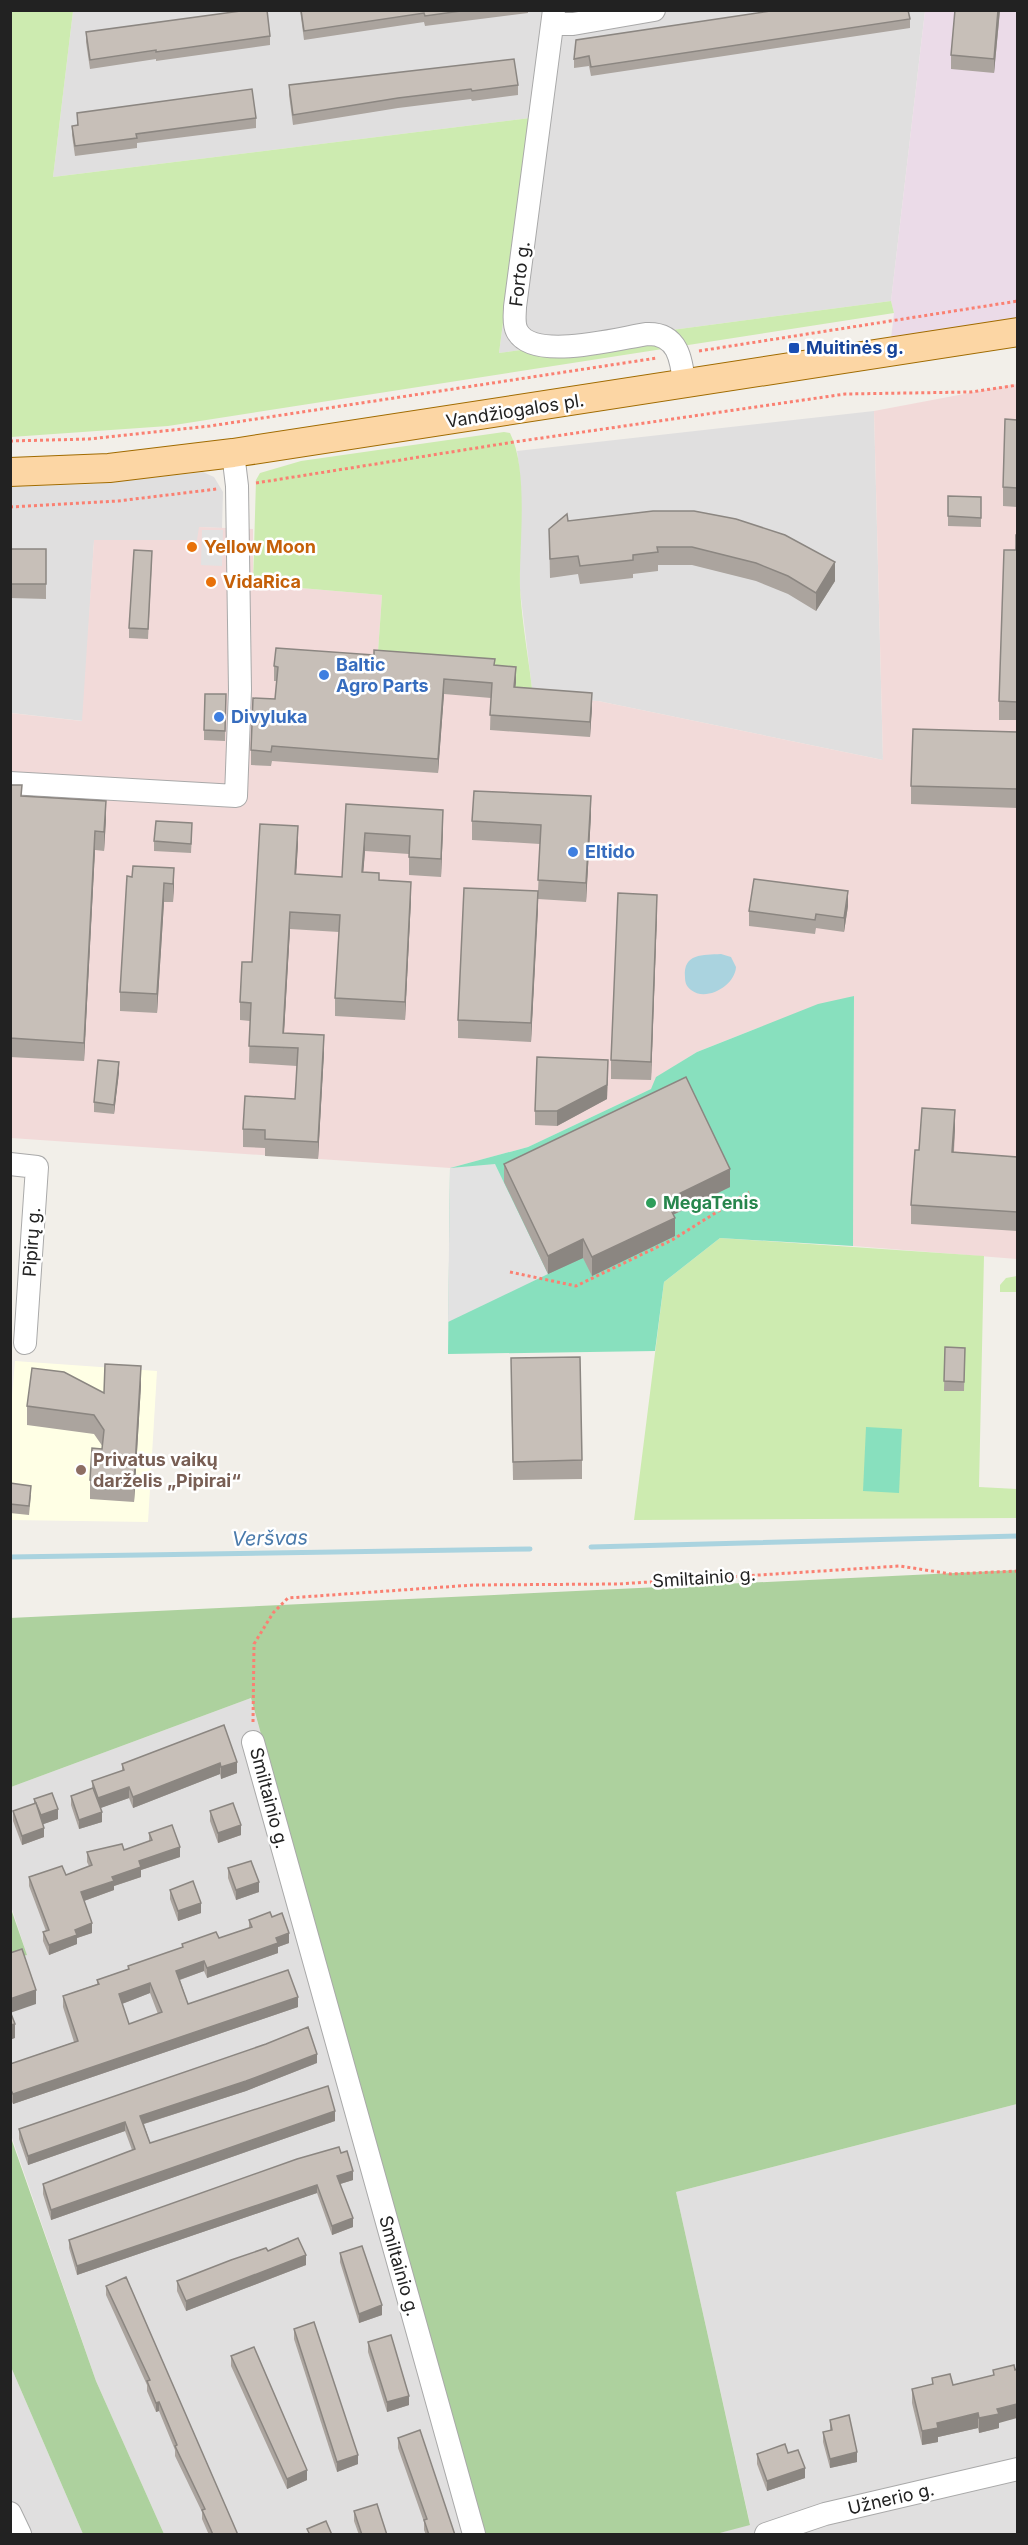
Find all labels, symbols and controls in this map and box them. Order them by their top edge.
street label: Forto g. [505,240,534,308]
place label: Muitinės g. [806,337,904,358]
marker: Muitinės g. [787,341,801,355]
street label: Vandžiogalos pl. [444,389,586,432]
place label: Yellow Moon [204,536,316,557]
marker: Yellow Moon [185,540,199,554]
place label: VidaRica [223,571,301,592]
marker: VidaRica [204,575,218,589]
place label: Baltic Agro Parts [336,654,429,696]
marker: Baltic Agro Parts [317,668,331,682]
place label: Divyluka [231,706,308,727]
marker: Divyluka [212,710,226,724]
place label: Eltido [585,841,635,862]
marker: Eltido [566,845,580,859]
place label: MegaTenis [663,1192,759,1213]
marker: MegaTenis [644,1196,658,1210]
street label: Pipirų g. [19,1206,44,1278]
place label: Privatus vaikų darželis „Pipirai“ [93,1449,241,1491]
marker: Privatus vaikų darželis „Pipirai“ [74,1463,88,1477]
water label: Veršvas [232,1525,308,1551]
street label: Smiltainio g. [651,1563,756,1592]
street label: Smiltainio g. [246,1745,293,1851]
street label: Smiltainio g. [375,2213,424,2319]
street label: Užnerio g. [846,2478,936,2519]

